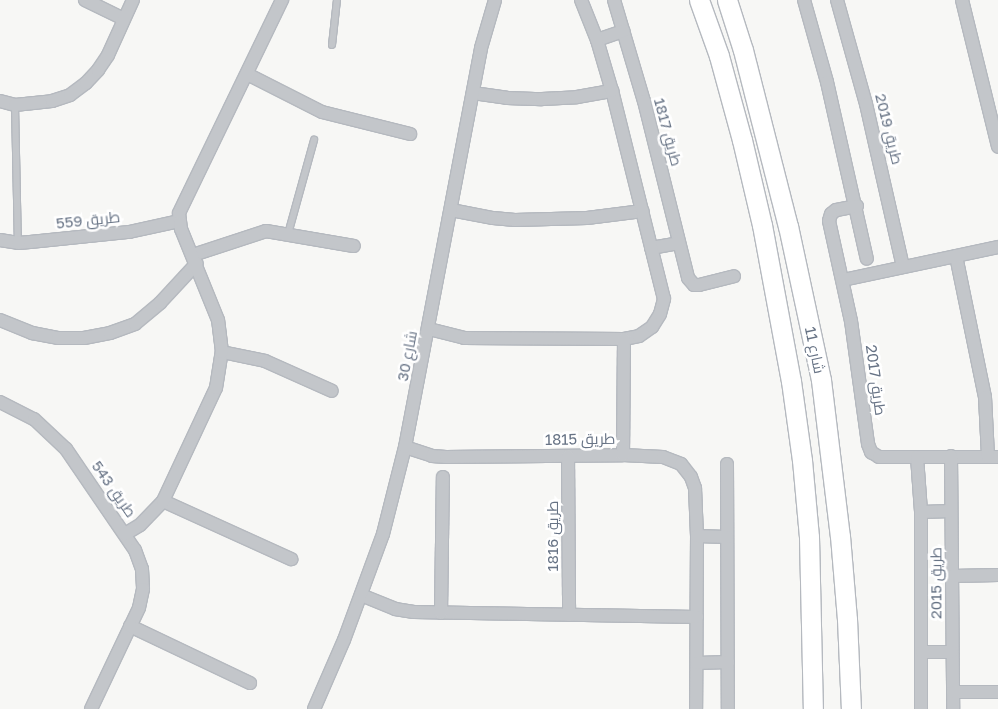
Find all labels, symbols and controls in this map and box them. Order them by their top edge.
street label: طريق 2019 [872,92,906,166]
street label: طريق 1817 [650,96,686,168]
street label: طريق 559 [55,208,121,232]
street label: شارع 11 [801,325,829,375]
street label: شارع 30 [393,329,421,383]
street label: طريق 2017 [862,343,890,417]
street label: طريق 1815 [545,429,615,449]
street label: طريق 543 [88,457,140,521]
street label: طريق 1816 [544,501,562,571]
street label: طريق 2015 [927,547,945,619]

